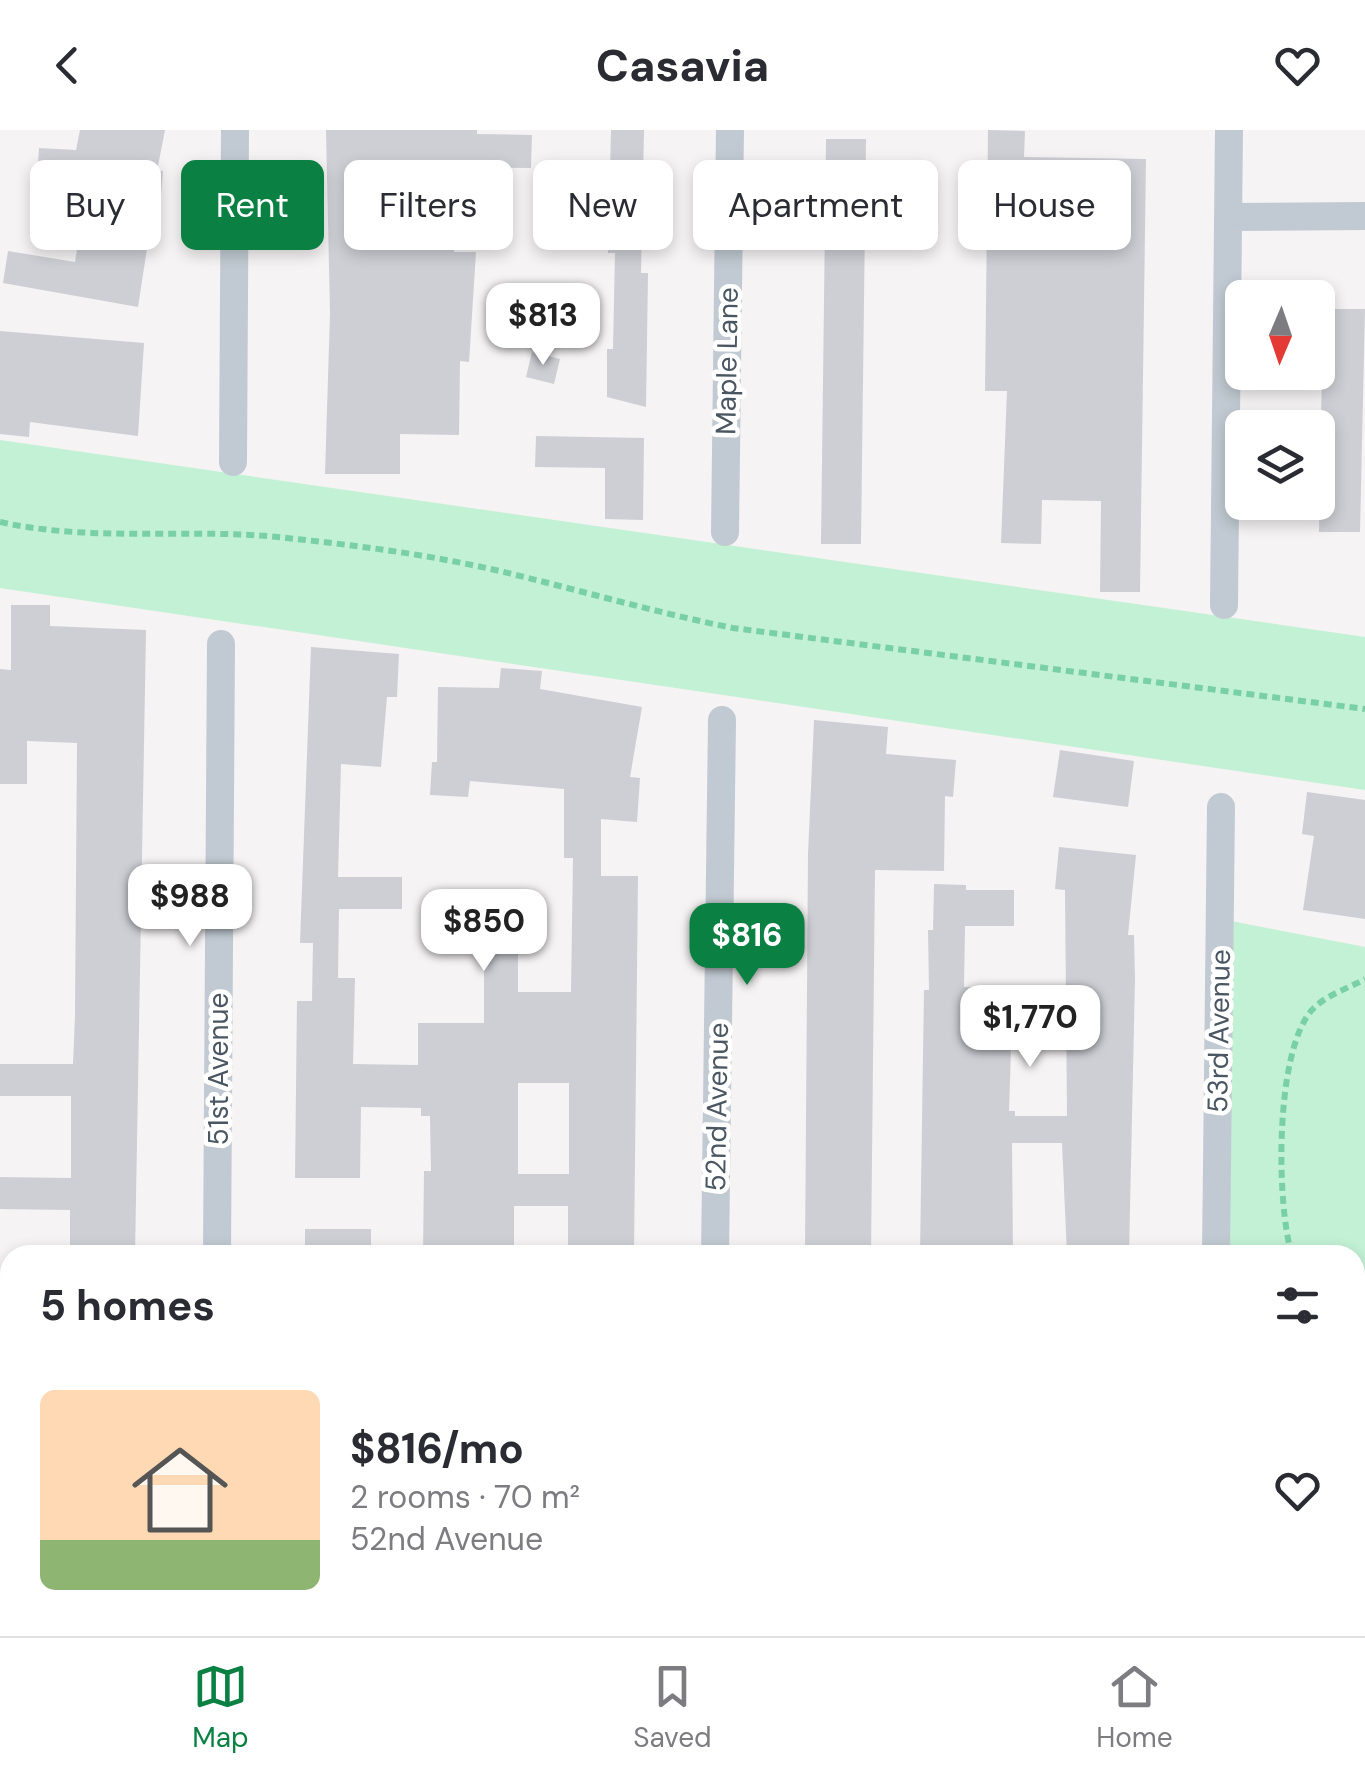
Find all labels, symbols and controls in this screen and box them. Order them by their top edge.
text: Casavia [596,36,769,95]
icon: back [40,38,95,93]
icon: heart [1270,38,1325,93]
chip: Buy [30,160,161,250]
chip: Rent [181,160,324,250]
chip: Filters [344,160,513,250]
chip: New [533,160,673,250]
chip: Apartment [693,160,938,250]
chip: House [958,160,1131,250]
north arrow [1225,280,1335,390]
map controls [1225,280,1335,520]
pin: $813 [484,283,602,368]
street label: Maple Lane [707,287,747,435]
text: $813 [508,294,578,336]
button: layers [1225,410,1335,520]
pin: $988 [131,864,249,949]
text: $988 [150,875,230,917]
pin: $850 [425,889,543,974]
text: $850 [443,900,525,942]
pin: $816 [688,903,806,988]
text: $816 [712,914,782,956]
street label: 53rd Avenue [1199,949,1239,1113]
pin: $1,770 [949,985,1111,1070]
street label: 51st Avenue [200,993,237,1145]
text: $1,770 [982,996,1078,1038]
street label: 52nd Avenue [697,1022,737,1192]
text: 5 homes [40,1278,215,1333]
icon: filters [1270,1278,1325,1333]
text: $816/mo [350,1421,524,1476]
icon: home [120,1430,240,1550]
icon: heart [1270,1463,1325,1518]
text: 2 rooms · 70 m² [350,1476,580,1518]
text: 52nd Avenue [350,1518,543,1560]
tab: Map [192,1659,249,1756]
tab: Saved [633,1659,712,1756]
tab: Home [1096,1659,1173,1756]

